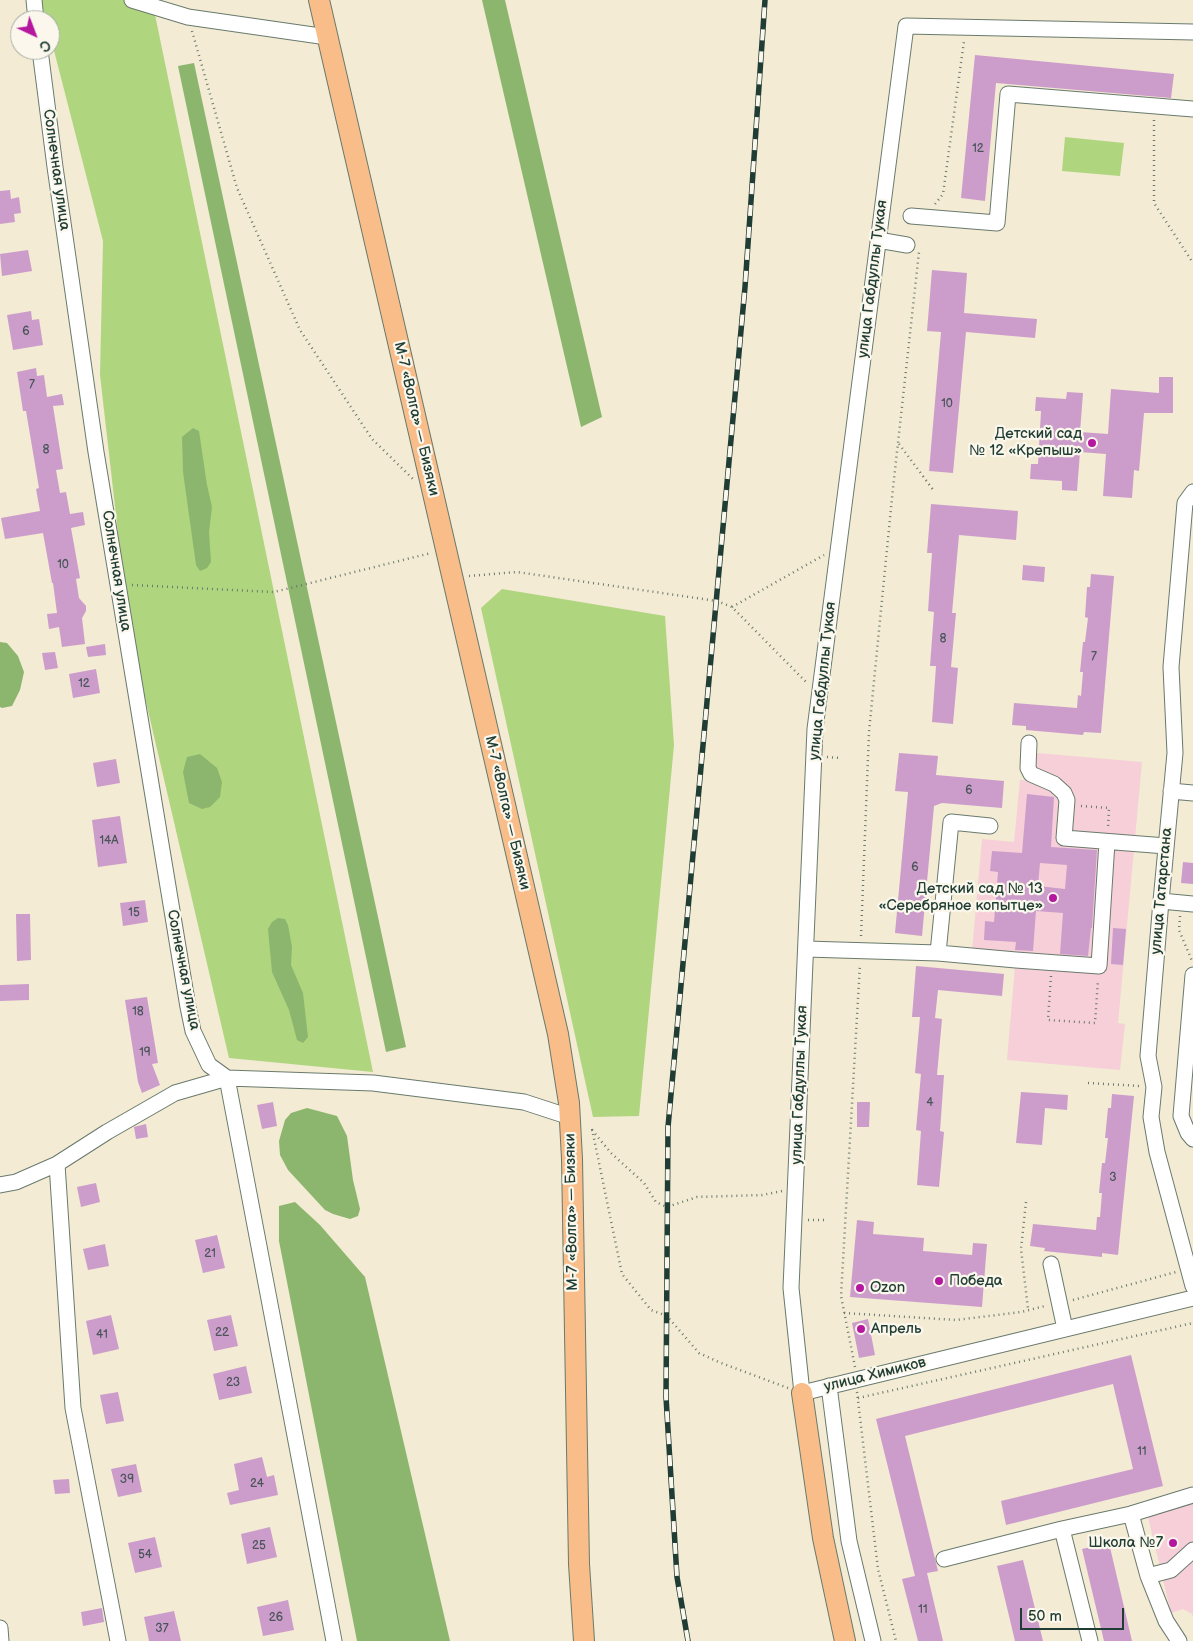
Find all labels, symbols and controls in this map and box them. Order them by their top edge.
north arrow [10,10,60,60]
text: С [36,36,54,55]
street label: Солнечная улица [39,108,73,232]
house number: 12 [972,142,984,156]
street label: улица Габдуллы Тукая [854,199,892,359]
house number: 6 [22,325,30,339]
street label: М-7 «Волга» — Бизяки [390,340,442,498]
house number: 7 [29,378,35,392]
house number: 10 [941,397,953,411]
place label: Детский сад № 12 «Крепыш» [969,425,1082,460]
marker: Детский сад № 12 «Крепыш» [1086,437,1098,449]
house number: 8 [43,443,49,457]
street label: Солнечная улица [98,509,134,633]
house number: 10 [57,558,69,572]
street label: улица Габдуллы Тукая [806,601,840,761]
house number: 8 [940,632,946,646]
house number: 7 [1091,650,1097,664]
house number: 12 [78,677,90,691]
street label: М-7 «Волга» — Бизяки [481,734,533,892]
house number: 6 [965,784,973,798]
street label: улица Татарстана [1147,827,1177,955]
house number: 14А [99,834,119,848]
house number: 6 [911,861,919,875]
place label: Детский сад № 13 «Серебряное копытце» [878,880,1043,915]
marker: Детский сад № 13 «Серебряное копытце» [1047,892,1059,904]
house number: 15 [128,906,140,920]
street label: Солнечная улица [163,908,203,1032]
house number: 18 [132,1005,144,1019]
street label: улица Габдуллы Тукая [788,1005,812,1165]
house number: 19 [139,1046,151,1060]
house number: 4 [926,1096,934,1110]
street label: М-7 «Волга» — Бизяки [562,1133,582,1291]
house number: 3 [1109,1171,1117,1185]
house number: 21 [204,1247,216,1261]
place label: Победа [949,1272,1003,1290]
marker: Победа [933,1275,945,1287]
place label: Ozon [870,1279,905,1297]
marker: Ozon [854,1282,866,1294]
place label: Апрель [871,1320,922,1338]
marker: Апрель [855,1323,867,1335]
house number: 22 [215,1326,229,1340]
house number: 41 [96,1328,108,1342]
street label: улица Химиков [822,1354,928,1396]
house number: 23 [226,1376,240,1390]
house number: 11 [1137,1445,1147,1459]
house number: 39 [120,1473,134,1487]
house number: 24 [250,1477,264,1491]
place label: Школа №7 [1088,1534,1163,1552]
marker: Школа №7 [1167,1537,1179,1549]
house number: 25 [252,1539,266,1553]
house number: 54 [138,1548,152,1562]
scale bar [1023,1598,1127,1630]
house number: 11 [918,1603,928,1617]
text: 50 m [1028,1607,1062,1626]
house number: 26 [269,1611,283,1625]
house number: 37 [155,1622,169,1636]

